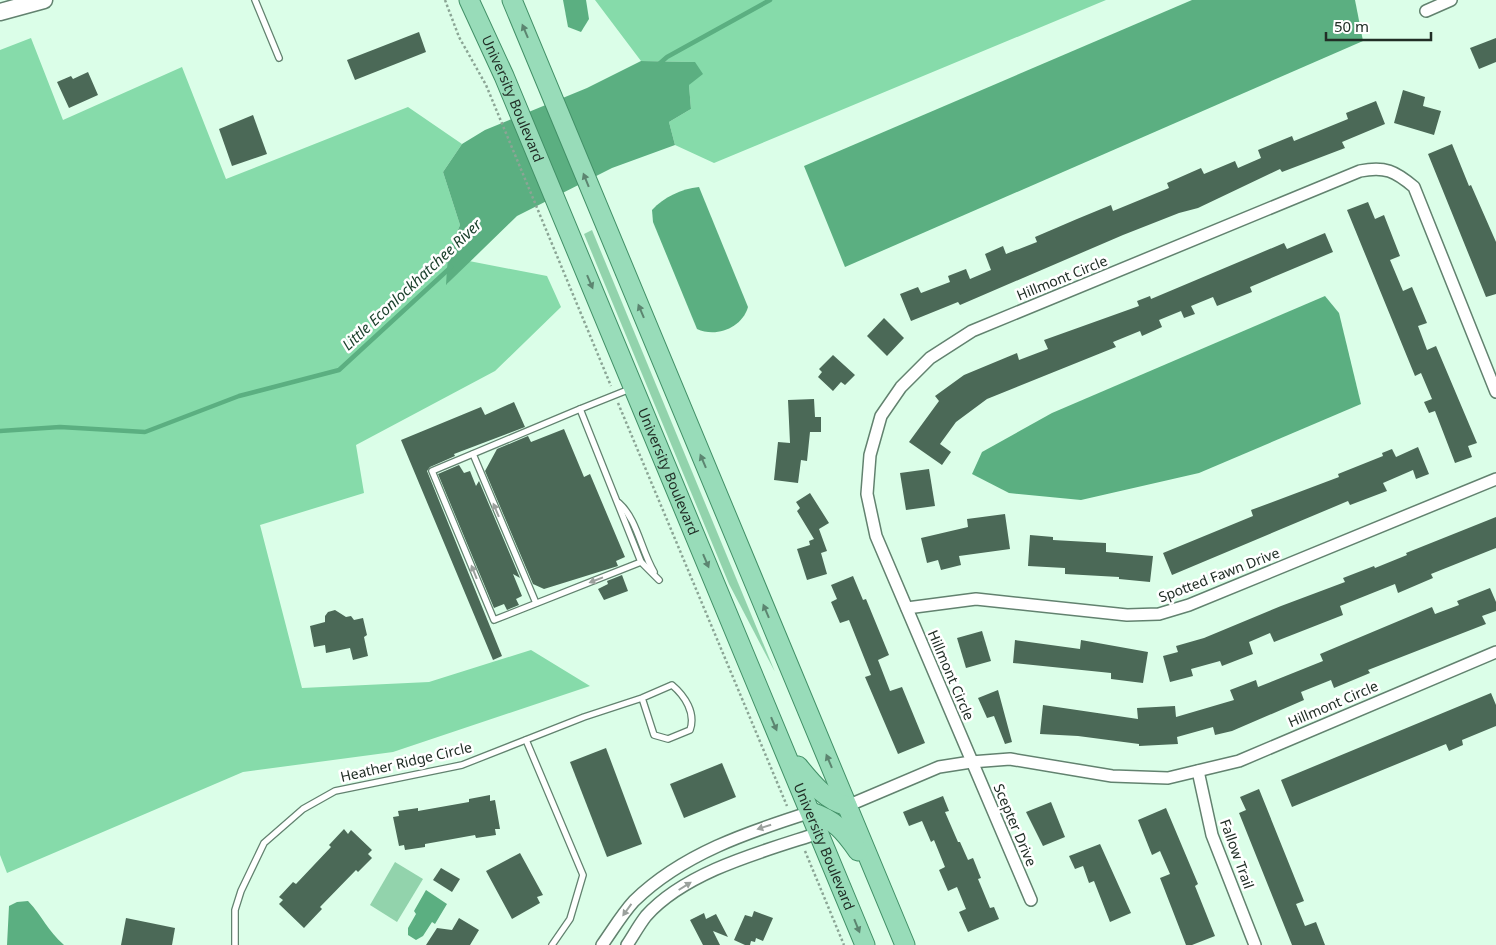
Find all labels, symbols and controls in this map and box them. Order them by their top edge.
scale bar [1326,10,1431,42]
text: 50 m [1334,16,1369,36]
one-way arrow [521,24,529,38]
street label: University Boulevard [478,32,549,165]
one-way arrow [582,172,590,187]
water label: Little Econlockhatchee River [337,214,486,354]
street label: Hillmont Circle [1014,251,1110,304]
one-way arrow [586,275,594,289]
one-way arrow [637,304,644,319]
street label: University Boulevard [634,405,704,538]
one-way arrow [699,454,707,469]
one-way arrow [492,503,500,517]
street label: Spotted Fawn Drive [1156,543,1282,606]
one-way arrow [703,554,711,568]
one-way arrow [469,565,477,579]
one-way arrow [589,576,603,584]
one-way arrow [762,603,770,618]
street label: Hillmont Circle [924,627,979,723]
street label: Hillmont Circle [1285,676,1381,731]
one-way arrow [770,717,778,732]
street label: Heather Ridge Circle [338,737,474,786]
one-way arrow [824,754,832,768]
street label: University Boulevard [790,780,859,913]
street label: Scepter Drive [990,781,1041,869]
street label: Fallow Trail [1216,816,1259,891]
one-way arrow [757,824,772,832]
one-way arrow [678,881,692,891]
one-way arrow [622,904,632,917]
one-way arrow [854,919,862,933]

